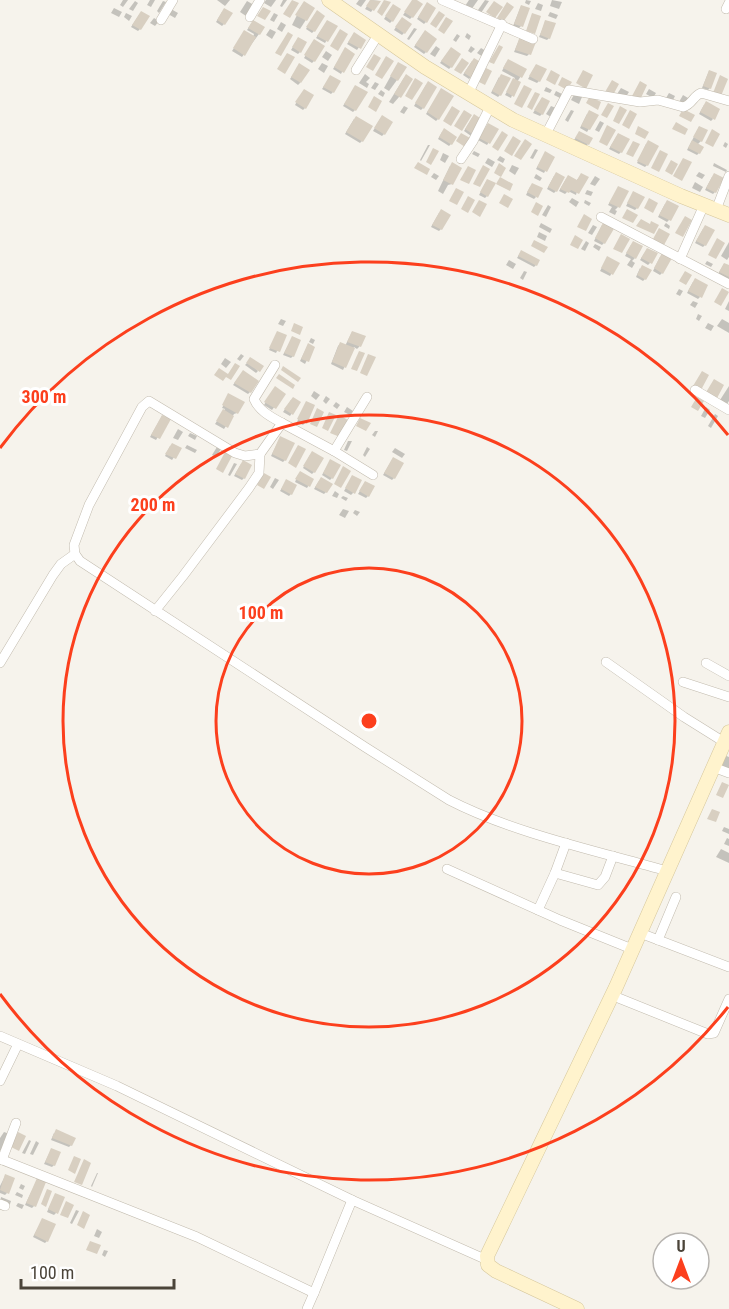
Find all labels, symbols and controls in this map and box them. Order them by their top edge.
text: 300 m [22,386,66,407]
text: 200 m [131,494,175,515]
text: 100 m [239,602,283,623]
centre of rings [359,711,379,731]
north arrow [651,1231,711,1291]
text: U [676,1237,686,1256]
scale bar [21,1252,174,1290]
text: 100 m [30,1262,74,1283]

